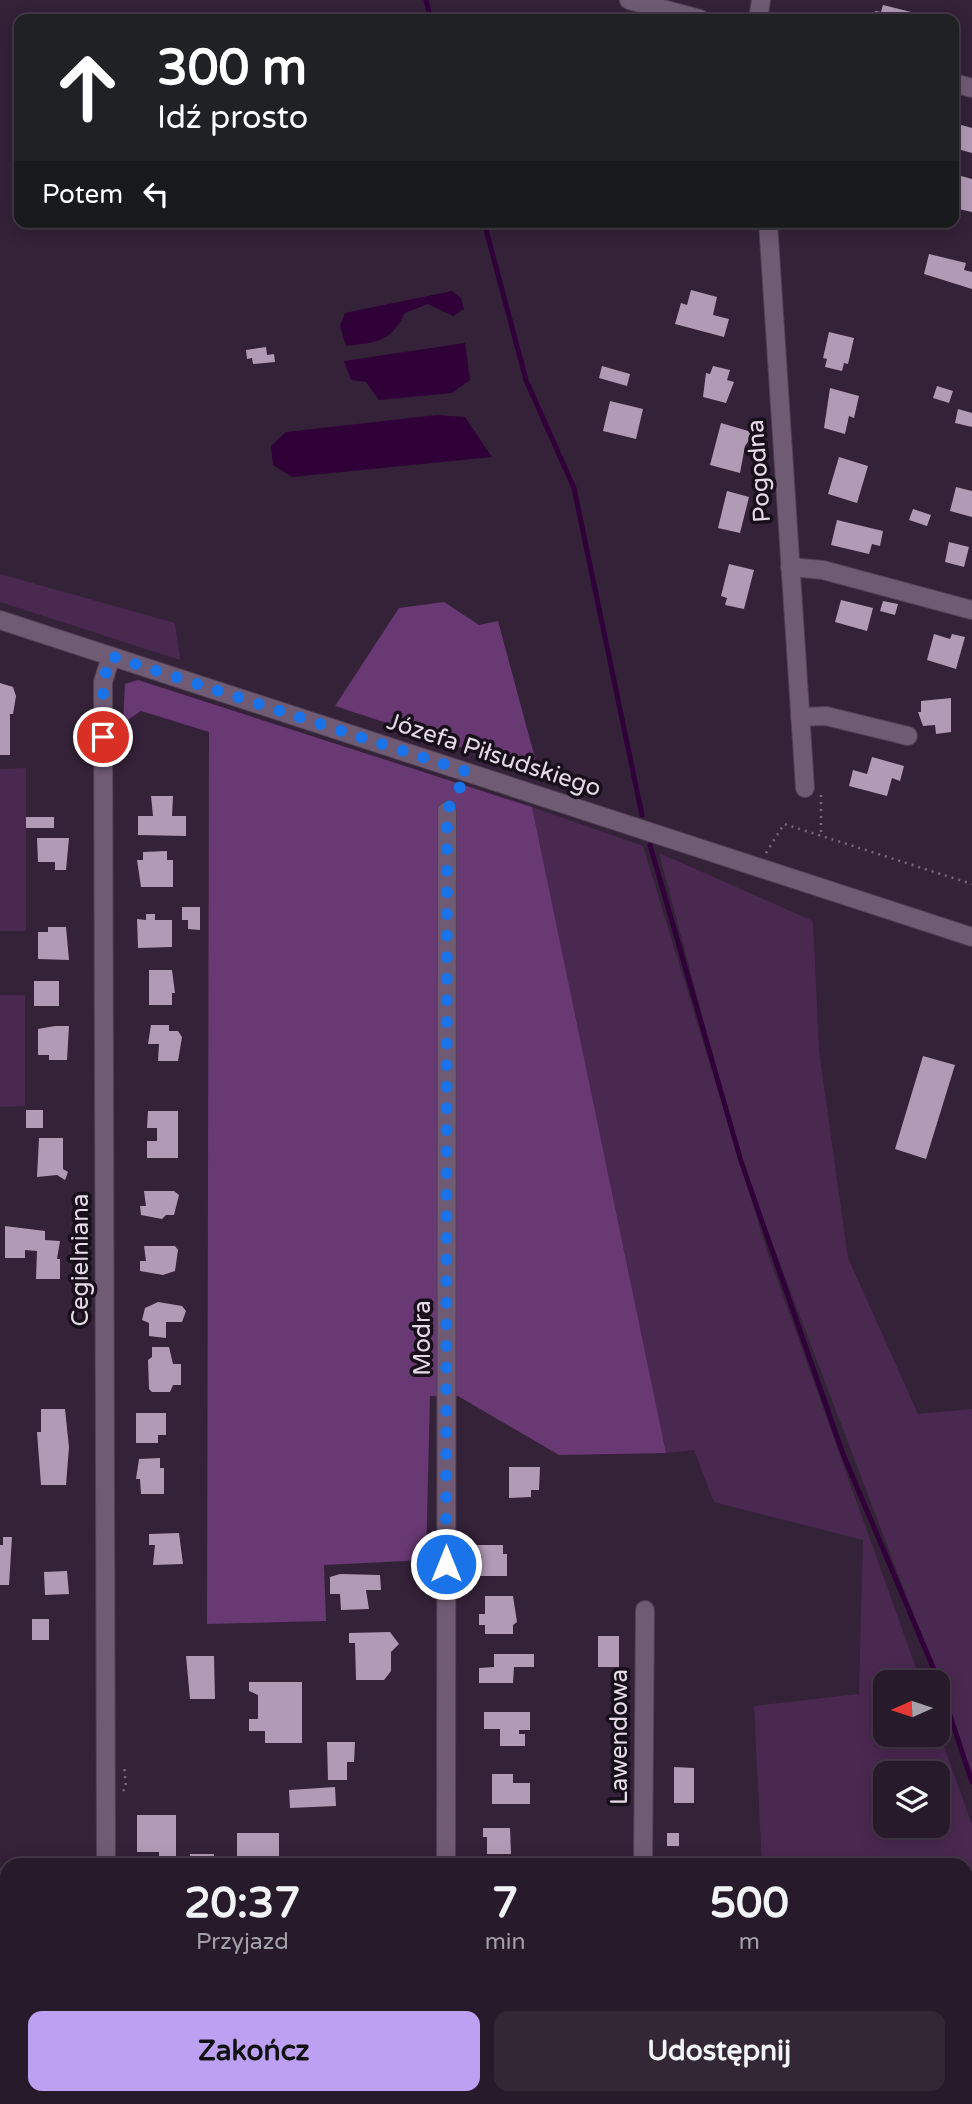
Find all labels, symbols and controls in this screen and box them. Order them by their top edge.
text: 300 m [157,39,307,98]
icon: ahead [42,42,133,133]
text: Idź prosto [157,99,308,137]
icon: left [137,175,175,213]
text: Potem [42,179,123,210]
street label: Pogodna [741,418,777,524]
pin [73,707,133,767]
street label: Józefa Piłsudskiego [383,707,605,803]
icon: arrive [84,718,122,756]
street label: Cegielniana [66,1194,95,1326]
street label: Modra [408,1300,437,1376]
position arrow [409,1527,483,1601]
street label: Lawendowa [605,1669,634,1805]
north arrow [873,1670,950,1746]
map controls [873,1670,950,1838]
button: layers [873,1761,950,1838]
text: 20:37 [184,1878,301,1929]
text: 7 [492,1878,518,1929]
text: 500 [710,1878,789,1929]
text: Przyjazd [196,1928,289,1956]
text: min [485,1928,526,1956]
text: m [739,1928,760,1956]
button: Zakończ [28,2011,480,2091]
button: Udostępnij [494,2011,945,2091]

